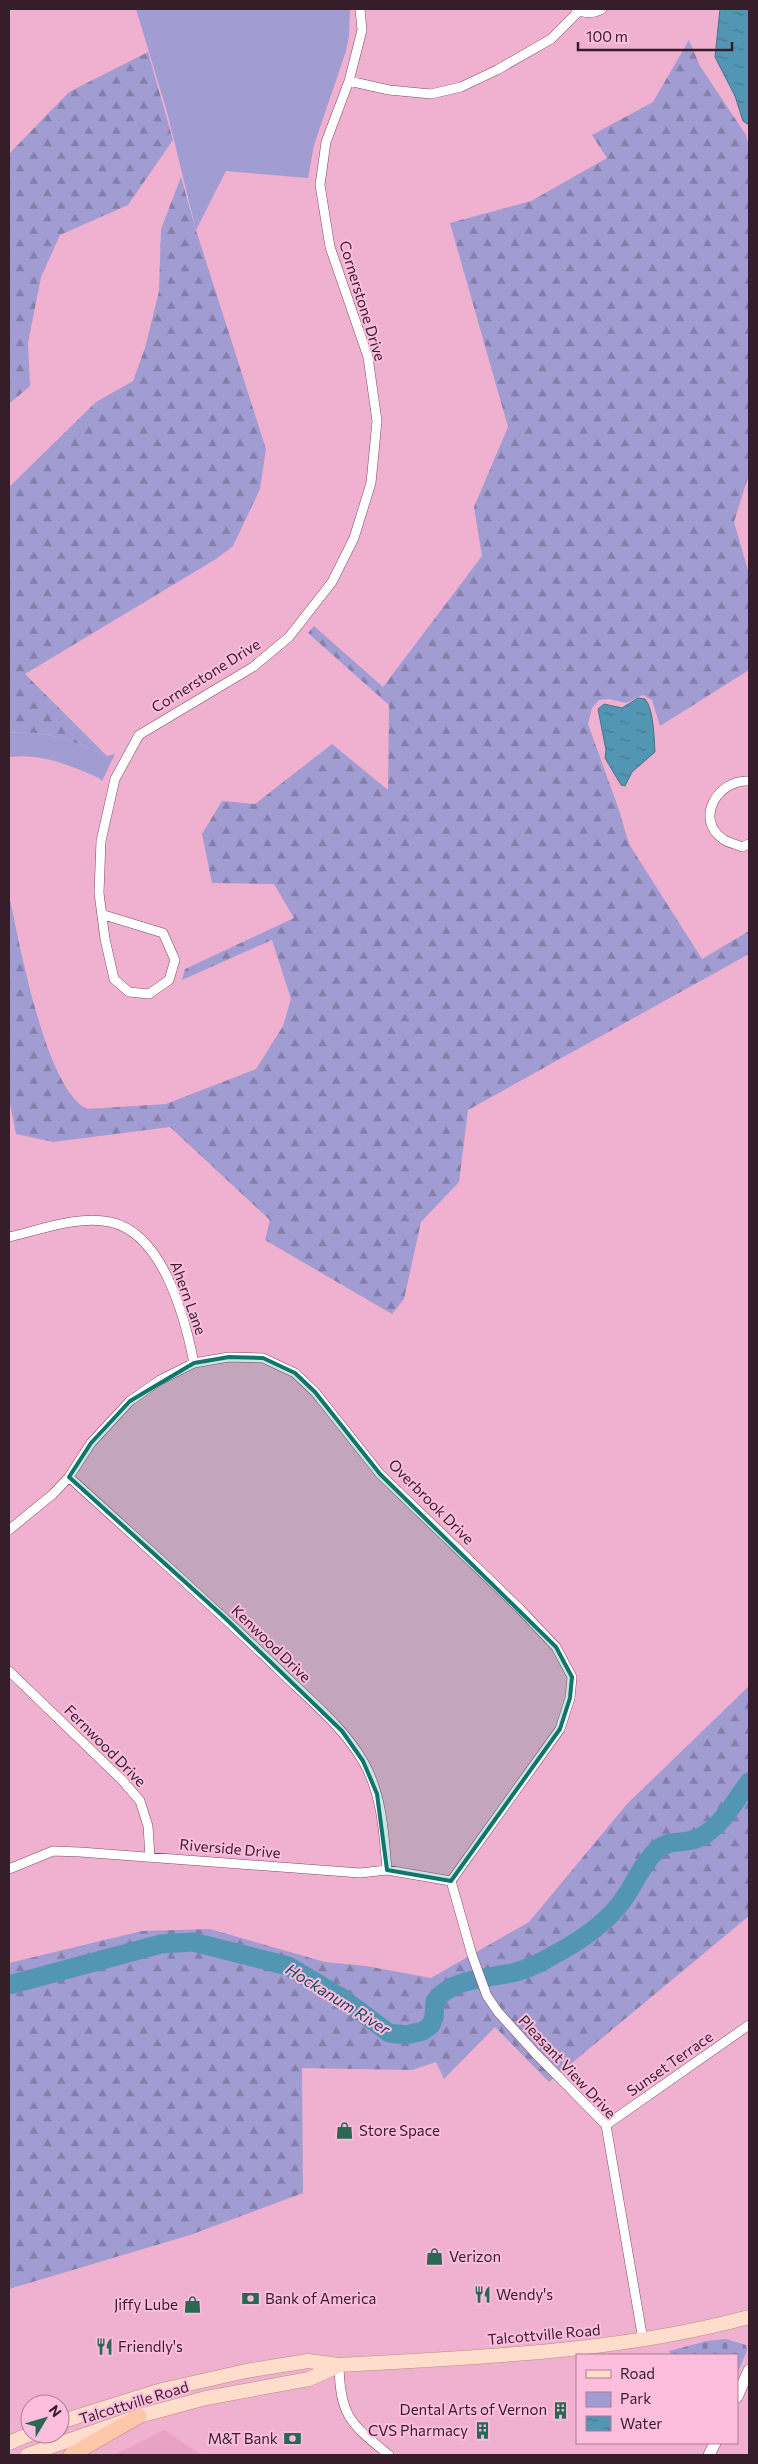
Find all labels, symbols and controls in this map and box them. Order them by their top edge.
scale bar [578,20,732,52]
text: 100 m [586,27,628,45]
street label: Cornerstone Drive [336,238,390,363]
street label: Cornerstone Drive [148,634,263,716]
street label: Ahern Lane [167,1258,211,1337]
street label: Overbrook Drive [385,1455,478,1548]
street label: Kenwood Drive [228,1601,315,1686]
street label: Fernwood Drive [61,1701,150,1790]
street label: Riverside Drive [179,1835,281,1861]
water label: Hockanum River [283,1959,394,2039]
street label: Pleasant View Drive [515,2011,620,2122]
street label: Sunset Terrace [623,2027,716,2099]
shop icon: Store Space [335,2121,355,2141]
place label: Store Space [359,2121,440,2139]
shop icon: Verizon [425,2247,445,2267]
place label: Verizon [449,2247,501,2265]
restaurant icon: Wendy's [472,2285,492,2305]
place label: Wendy's [496,2285,553,2303]
bank icon: Bank of America [241,2289,261,2309]
place label: Bank of America [265,2289,376,2307]
place label: Jiffy Lube [114,2295,178,2313]
shop icon: Jiffy Lube [182,2295,202,2315]
street label: Talcottville Road [487,2320,601,2348]
restaurant icon: Friendly's [94,2337,114,2357]
place label: Friendly's [118,2337,183,2355]
legend [576,2354,738,2444]
text: Road [620,2364,655,2382]
street label: Talcottville Road [77,2377,191,2427]
text: Park [620,2389,651,2407]
north arrow [20,2394,70,2444]
place label: Dental Arts of Vernon [400,2400,547,2418]
building icon: Dental Arts of Vernon [551,2400,571,2420]
text: N [46,2401,66,2420]
text: Water [620,2414,662,2432]
place label: CVS Pharmacy [368,2421,468,2439]
building icon: CVS Pharmacy [472,2421,492,2441]
place label: M&T Bank [208,2429,278,2447]
bank icon: M&T Bank [282,2429,302,2449]

